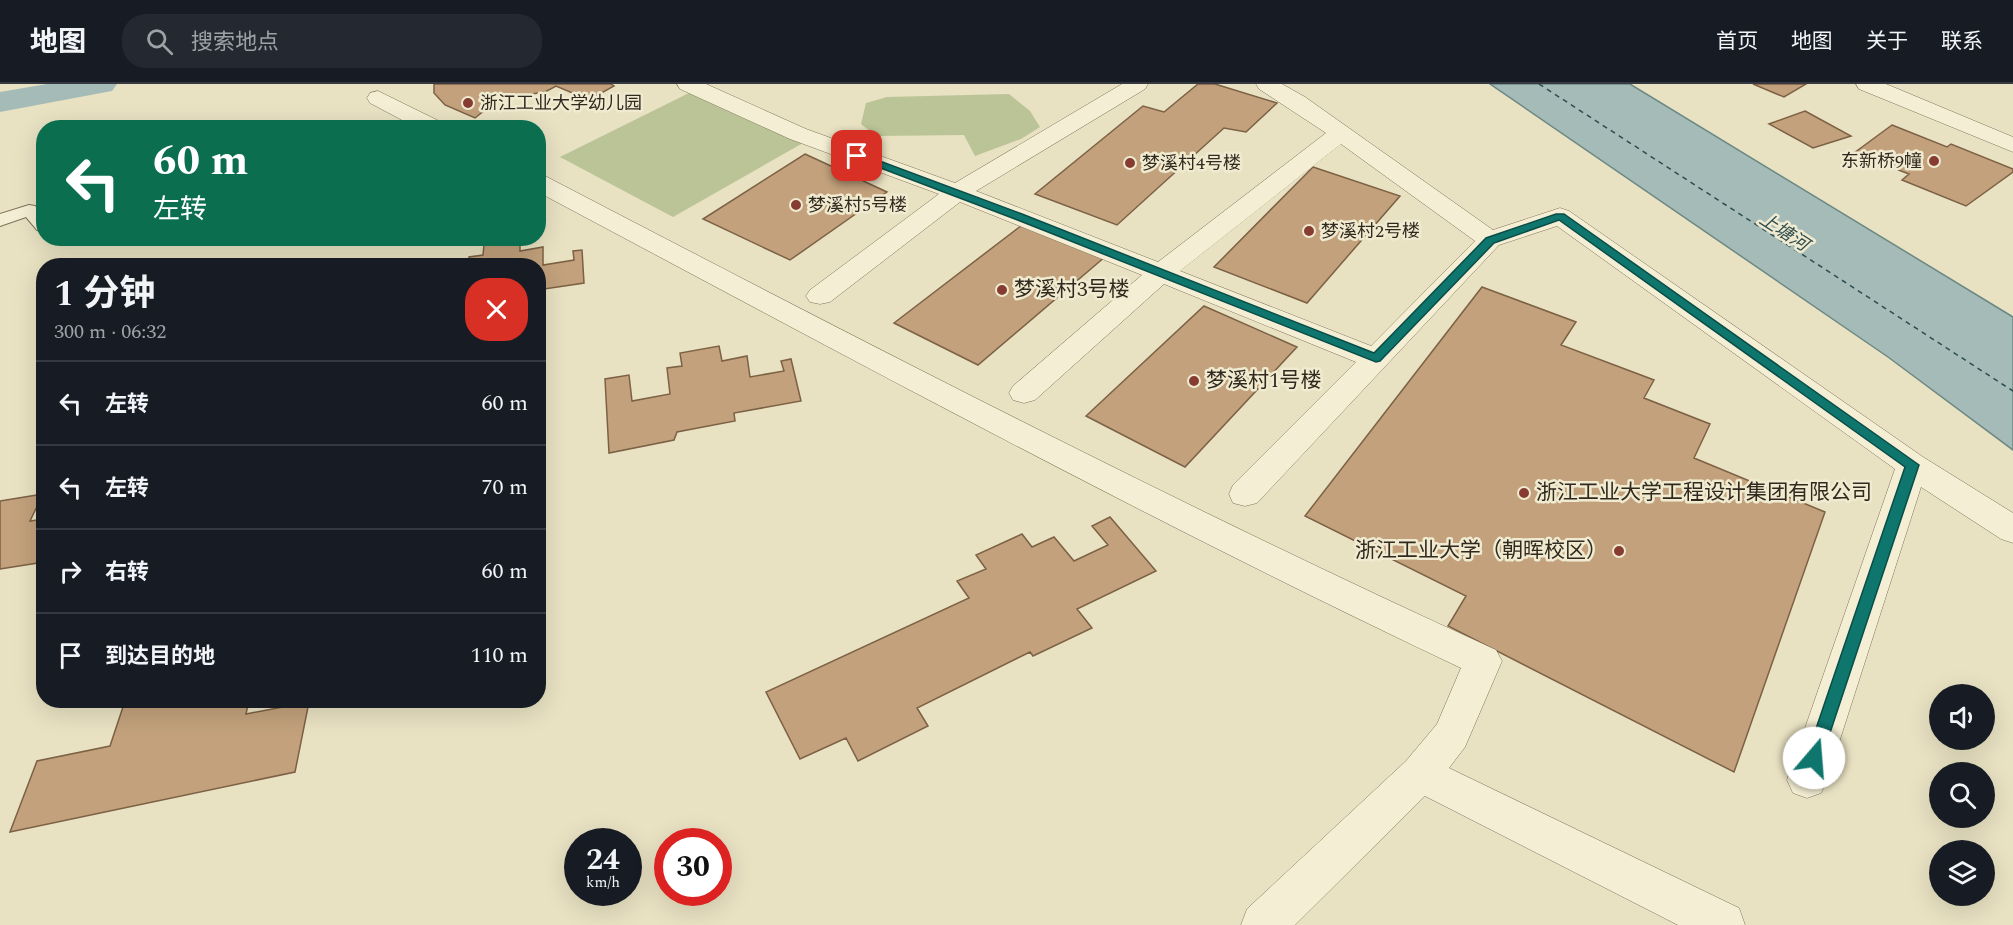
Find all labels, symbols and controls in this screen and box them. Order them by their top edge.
search box [122,14,542,68]
text: 地图 [30,21,86,64]
icon: search [143,25,176,58]
text: 搜索地点 [191,26,279,59]
text: 首页 [1716,26,1758,58]
text: 地图 [1791,26,1833,58]
text: 关于 [1866,26,1908,58]
text: 联系 [1941,26,1983,58]
place label: 浙江工业大学幼儿园 [480,90,642,117]
marker: 浙江工业大学幼儿园 [461,96,475,110]
text: 60 m [153,130,248,193]
pin [831,130,882,181]
icon: arrive [840,139,873,172]
icon: left [54,144,132,222]
place label: 东新桥9幢 [1841,148,1922,175]
place label: 梦溪村4号楼 [1142,150,1241,177]
marker: 东新桥9幢 [1927,154,1941,168]
marker: 梦溪村4号楼 [1123,156,1137,170]
text: 左转 [153,189,207,231]
place label: 梦溪村5号楼 [808,192,907,219]
marker: 梦溪村5号楼 [789,198,803,212]
water label: 上塘河 [1754,206,1817,260]
place label: 梦溪村2号楼 [1321,218,1420,245]
marker: 梦溪村2号楼 [1302,224,1316,238]
text: 1 分钟 [54,267,155,322]
place label: 梦溪村3号楼 [1014,274,1130,306]
button: close [465,278,528,341]
marker: 梦溪村3号楼 [995,283,1009,297]
text: 300 m · 06:32 [54,317,166,347]
place label: 梦溪村1号楼 [1206,365,1322,397]
marker: 梦溪村1号楼 [1187,374,1201,388]
icon: left [54,387,87,420]
text: 60 m [482,387,528,420]
text: 左转 [105,388,149,421]
icon: left [54,471,87,504]
text: 70 m [482,471,528,504]
text: 左转 [105,472,149,505]
place label: 浙江工业大学工程设计集团有限公司 [1536,477,1872,509]
marker: 浙江工业大学工程设计集团有限公司 [1517,486,1531,500]
place label: 浙江工业大学（朝晖校区） [1355,535,1607,567]
marker: 浙江工业大学（朝晖校区） [1612,544,1626,558]
icon: right [54,555,87,588]
text: 60 m [482,555,528,588]
text: 右转 [105,556,149,589]
icon: arrive [54,639,87,672]
text: 110 m [471,639,528,672]
text: 到达目的地 [105,640,215,673]
map controls [1929,684,1995,906]
button: sound [1929,684,1995,750]
position arrow [1782,726,1846,790]
button: search [1929,762,1995,828]
speed limit sign: 30 [654,828,732,906]
text: 24 [586,837,620,883]
button: layers [1929,840,1995,906]
text: km/h [586,871,620,894]

